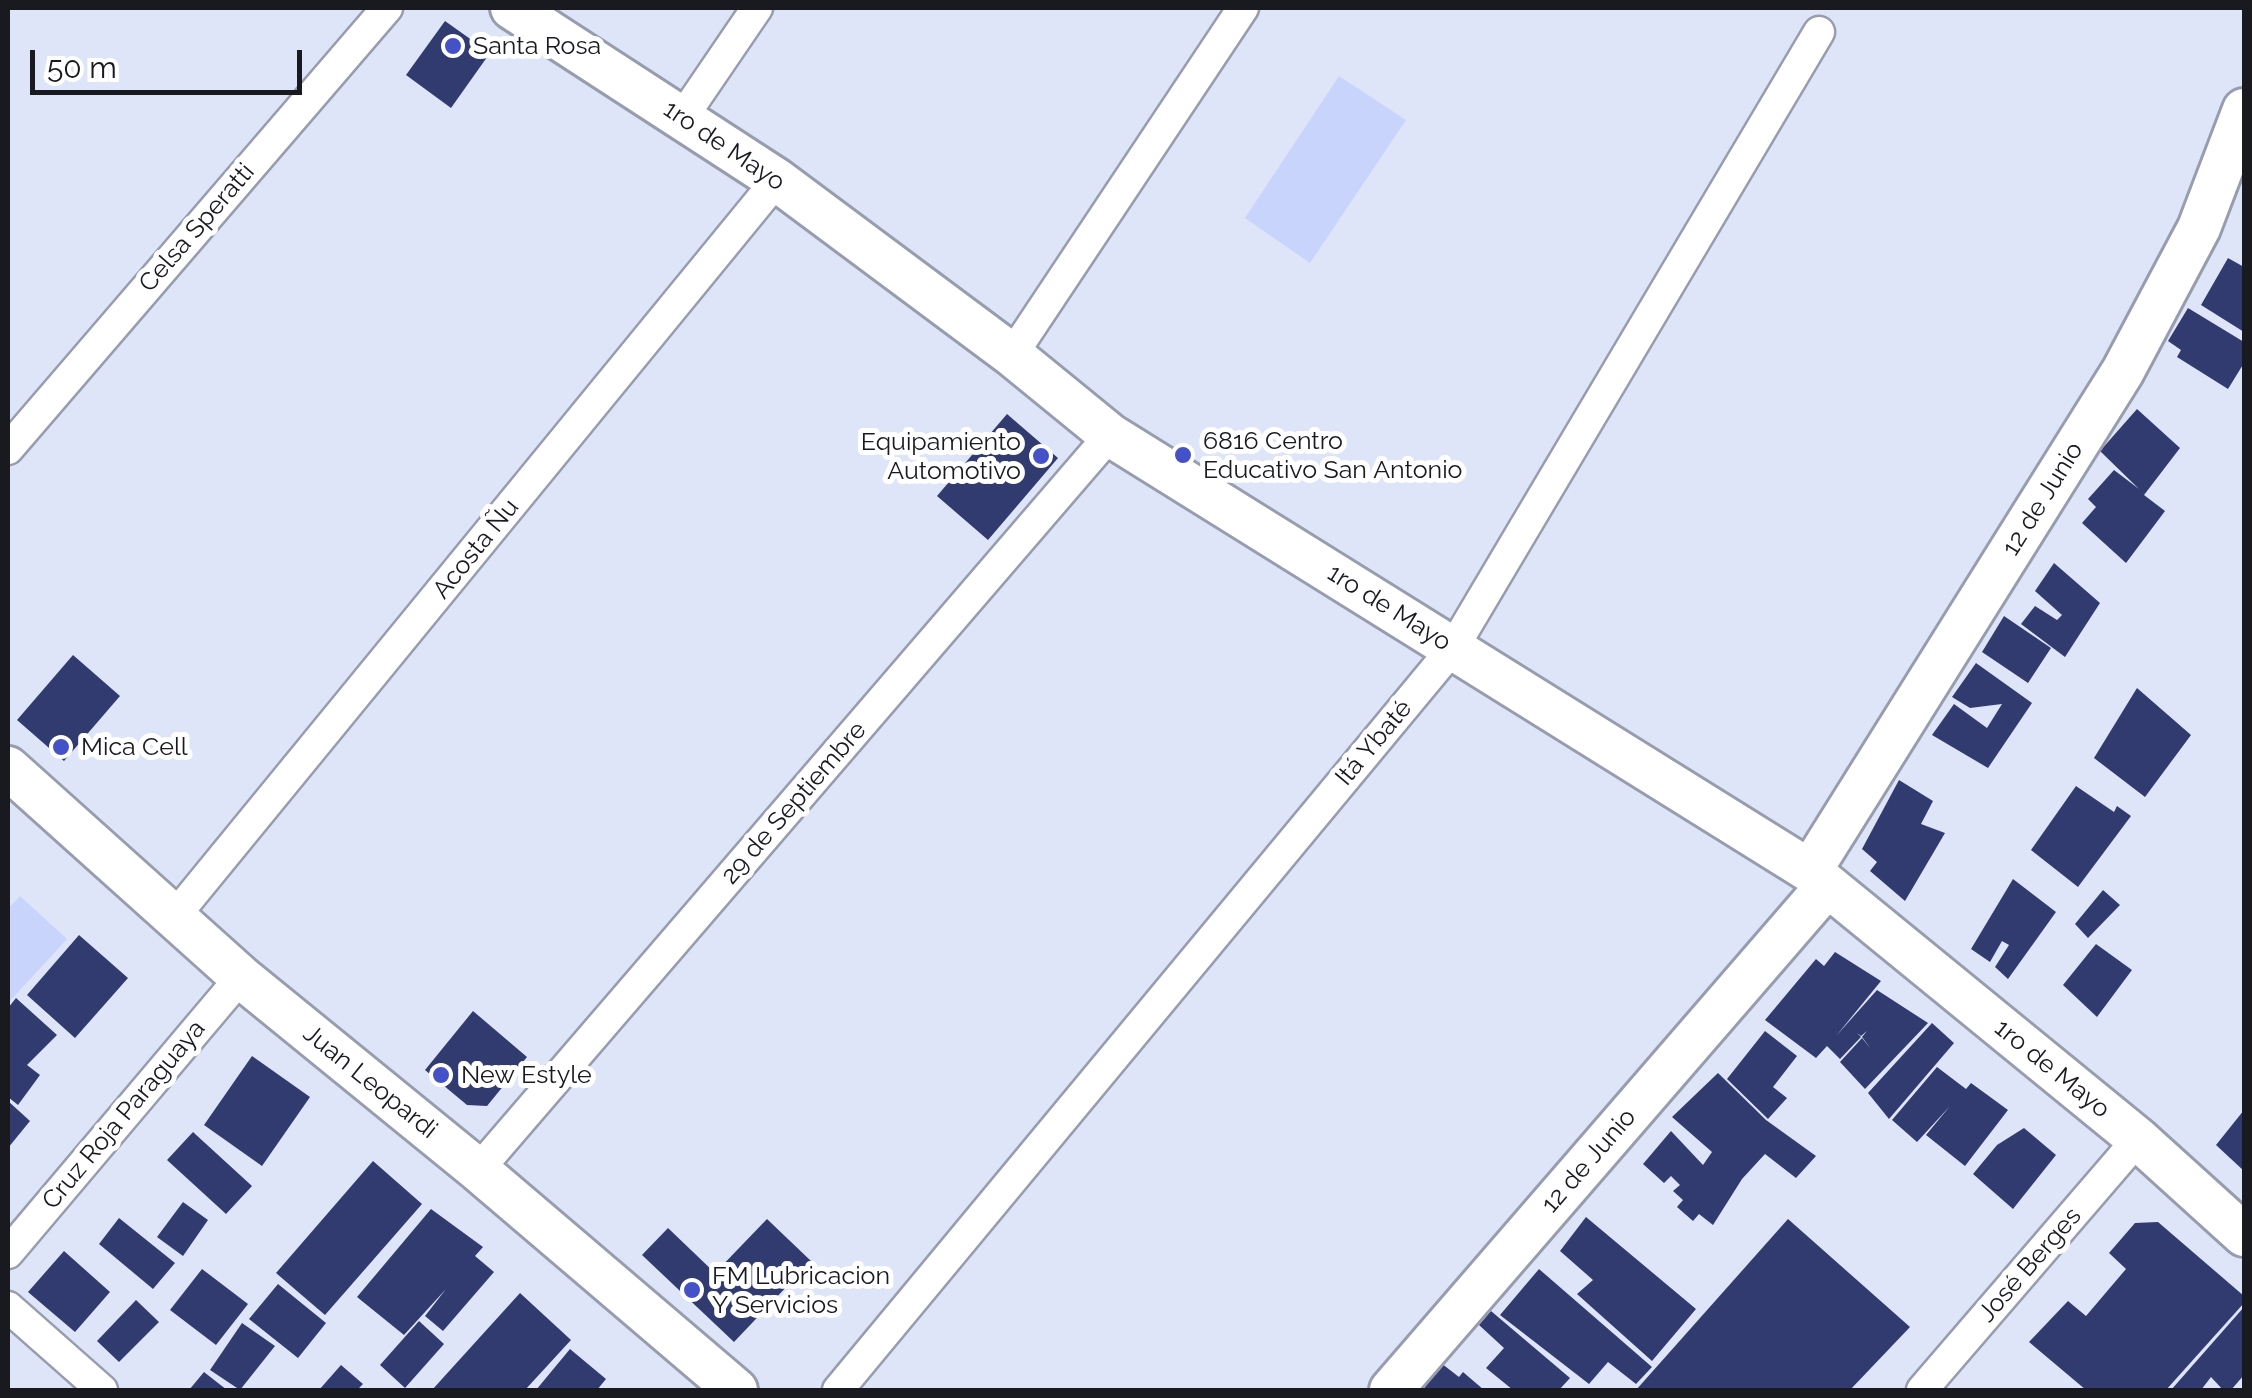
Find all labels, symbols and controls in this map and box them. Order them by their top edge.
scale bar [35,30,308,92]
place label: Santa Rosa [473,31,601,61]
marker: Santa Rosa [442,35,464,57]
text: 50 m [47,50,117,85]
street label: 1ro de Mayo [658,94,790,198]
street label: Celsa Speratti [133,158,261,298]
place label: 6816 Centro Educativo San Antonio [1203,426,1462,485]
place label: Equipamiento Automotivo [861,427,1021,486]
street label: 12 de Junio [1996,437,2090,561]
marker: 6816 Centro Educativo San Antonio [1172,444,1194,466]
marker: Equipamiento Automotivo [1030,445,1052,467]
street label: Acosta Ñu [427,493,525,605]
street label: 1ro de Mayo [1322,558,1456,658]
street label: Itá Ybaté [1330,694,1418,792]
street label: 29 de Septiembre [715,716,873,890]
place label: Mica Cell [81,732,188,762]
marker: Mica Cell [50,736,72,758]
street label: 1ro de Mayo [1988,1013,2116,1125]
street label: Cruz Roja Paraguaya [36,1014,212,1216]
street label: Juan Leopardi [297,1019,443,1145]
place label: New Estyle [461,1060,592,1090]
marker: New Estyle [430,1064,452,1086]
street label: 12 de Junio [1536,1103,1642,1219]
street label: José Berges [1972,1202,2088,1328]
place label: FM Lubricacion Y Servicios [712,1261,890,1320]
marker: FM Lubricacion Y Servicios [681,1279,703,1301]

